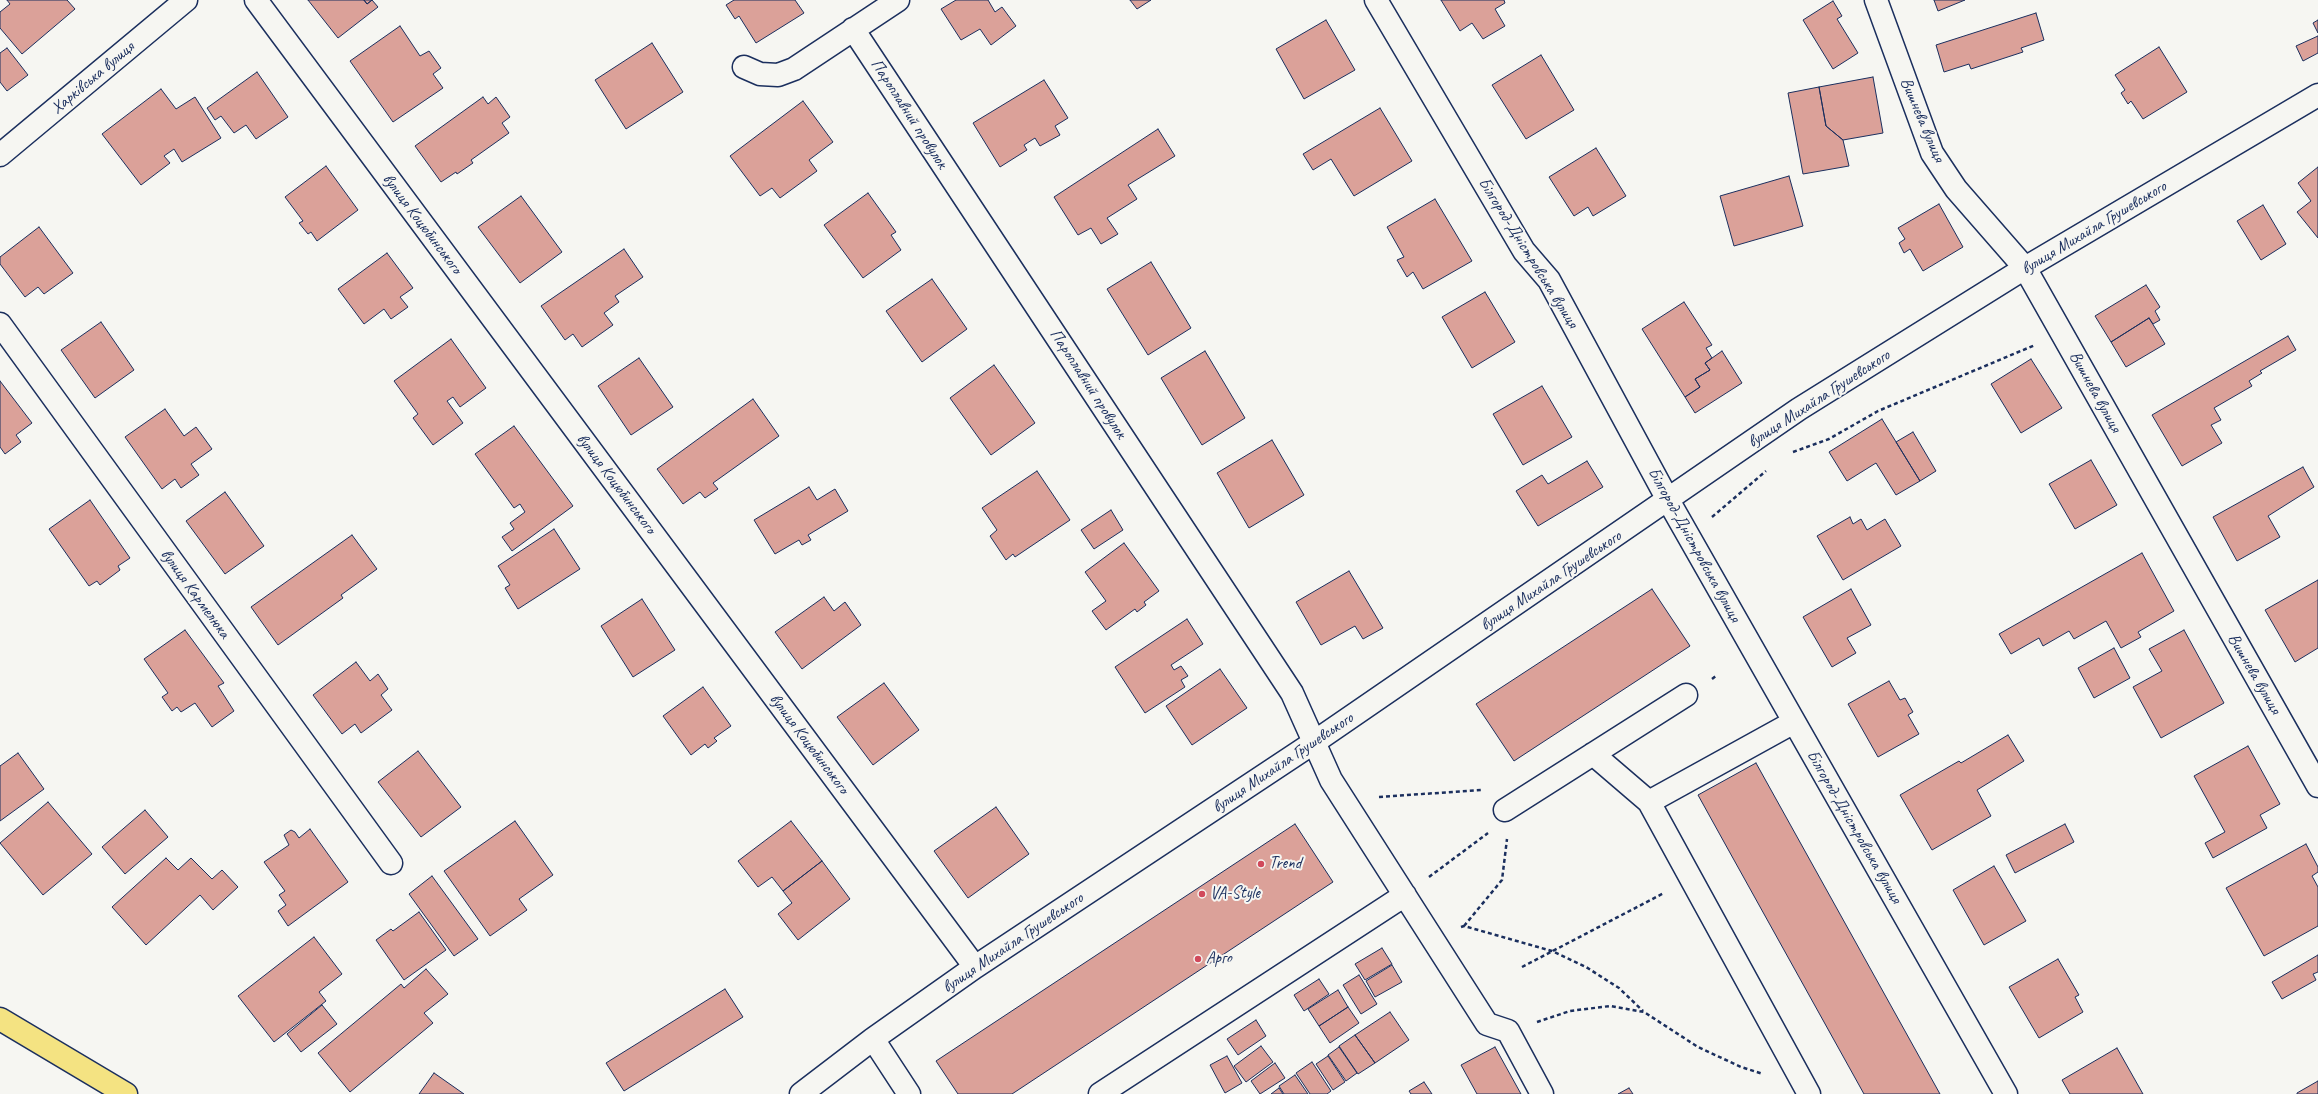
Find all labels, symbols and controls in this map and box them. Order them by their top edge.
street label: Харківська вулиця [47,37,139,119]
street label: Пароплавний провулок [866,55,952,173]
street label: Вишнева вулиця [1895,75,1949,165]
street label: вулиця Коцюбинського [378,170,466,278]
street label: Білгород-Дністровська вулиця [1473,174,1583,332]
street label: вулиця Михайла Грушевського [2018,177,2170,279]
street label: Пароплавний провулок [1045,325,1131,443]
street label: вулиця Михайла Грушевського [1744,345,1894,453]
street label: Вишнева вулиця [2064,348,2126,436]
street label: вулиця Коцюбинського [572,430,660,538]
street label: Білгород-Дністровська вулиця [1643,464,1745,626]
street label: вулиця Михайла Грушевського [1477,526,1625,636]
street label: вулиця Кармелюка [156,545,234,643]
street label: Вишнева вулиця [2223,630,2285,718]
street label: вулиця Коцюбинського [765,690,853,798]
street label: вулиця Михайла Грушевського [1209,708,1357,818]
street label: Білгород-Дністровська вулиця [1802,747,1906,907]
place label: Trend [1269,854,1301,874]
marker: Trend [1256,859,1266,869]
place label: VA-Style [1210,884,1260,904]
street label: вулиця Михайла Грушевського [939,888,1087,998]
marker: VA-Style [1197,889,1207,899]
place label: Арго [1206,949,1232,969]
marker: Арго [1193,954,1203,964]

